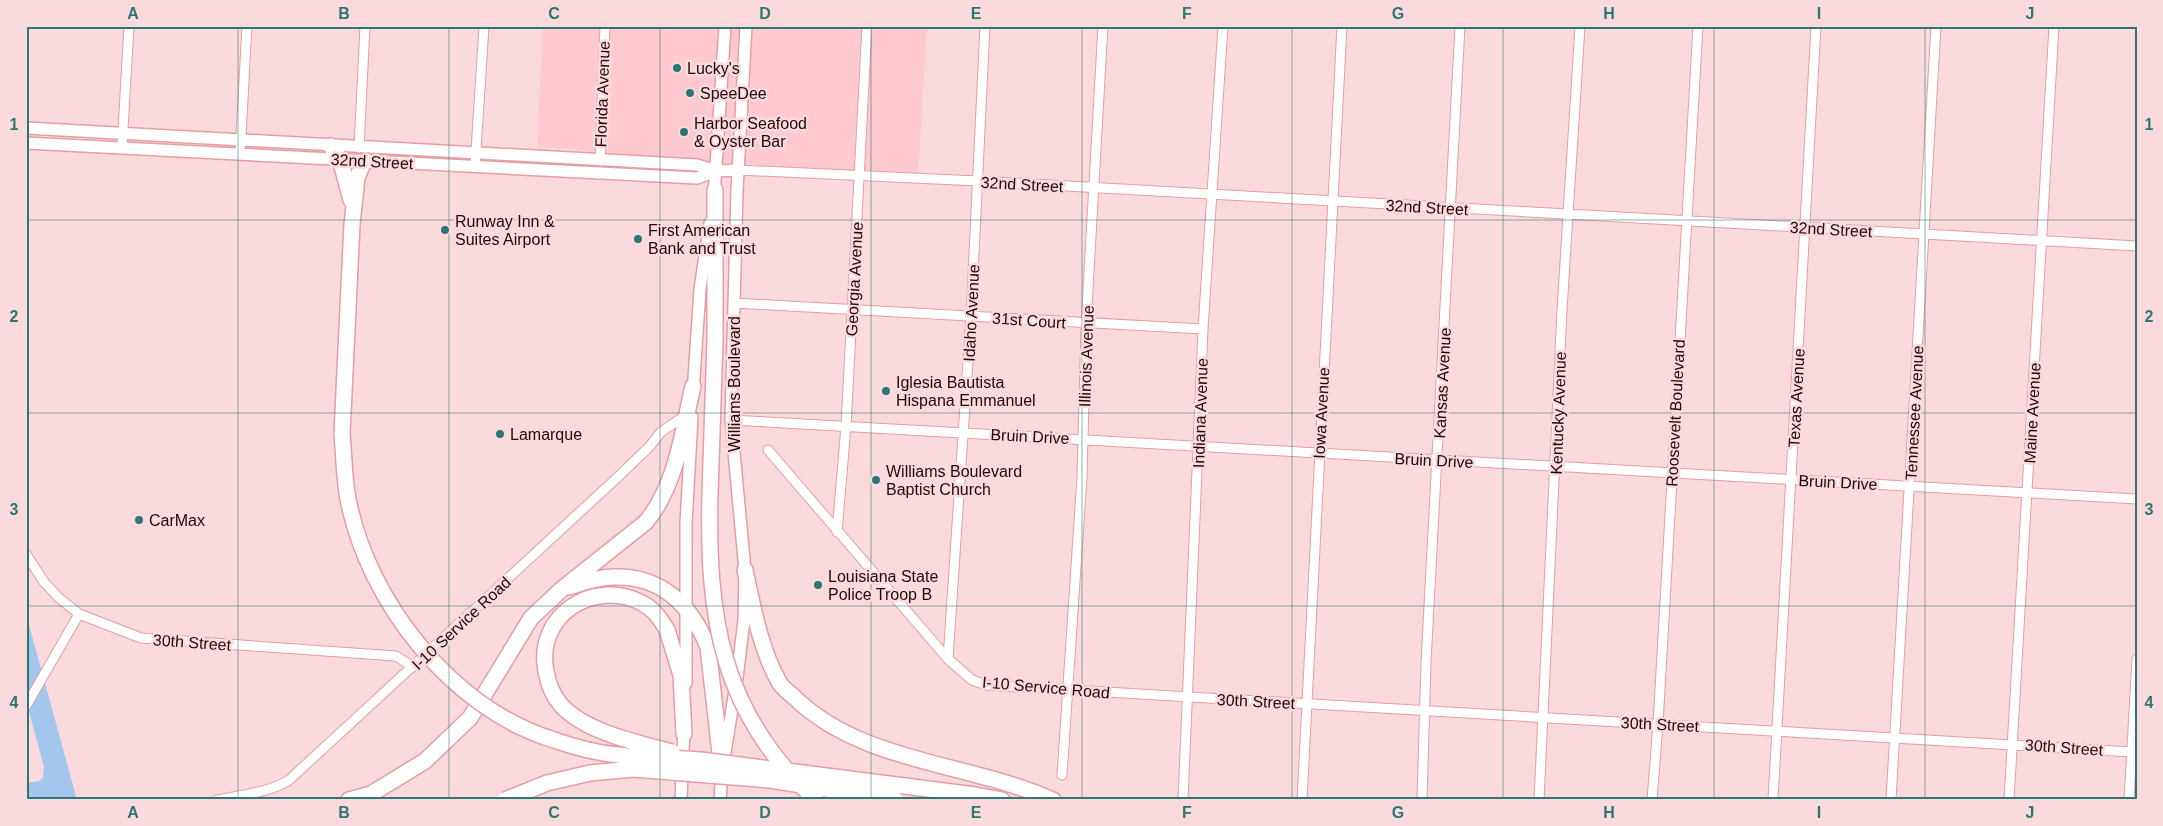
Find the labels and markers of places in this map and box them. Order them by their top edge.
place label: Lucky's [687,60,740,77]
marker: Lucky's [671,62,683,74]
place label: SpeeDee [700,85,767,102]
marker: SpeeDee [684,87,696,99]
place label: Harbor Seafood & Oyster Bar [694,115,807,150]
marker: Harbor Seafood & Oyster Bar [678,126,690,138]
place label: Runway Inn & Suites Airport [455,213,555,248]
place label: First American Bank and Trust [648,222,756,257]
marker: Runway Inn & Suites Airport [439,224,451,236]
marker: First American Bank and Trust [632,233,644,245]
place label: Iglesia Bautista Hispana Emmanuel [896,374,1036,409]
marker: Iglesia Bautista Hispana Emmanuel [880,385,892,397]
place label: Lamarque [510,426,582,443]
marker: Lamarque [494,428,506,440]
place label: Williams Boulevard Baptist Church [886,463,1022,498]
marker: Williams Boulevard Baptist Church [870,474,882,486]
place label: CarMax [149,512,205,529]
marker: CarMax [133,514,145,526]
place label: Louisiana State Police Troop B [828,568,938,603]
marker: Louisiana State Police Troop B [812,579,824,591]

